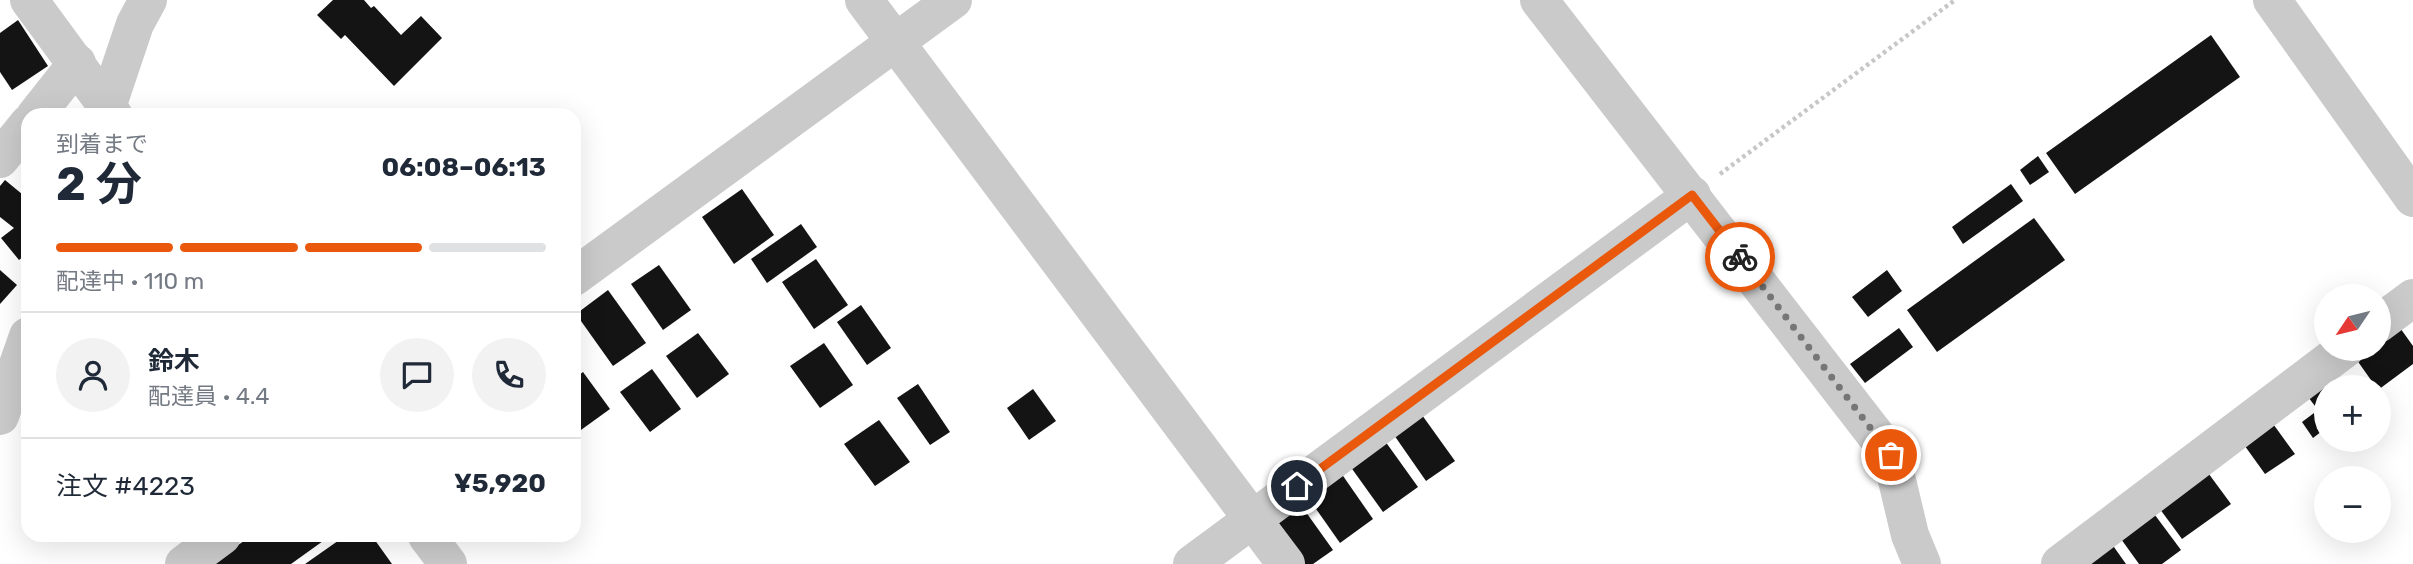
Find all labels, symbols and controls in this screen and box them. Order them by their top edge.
text: 到着まで [56,130,148,158]
text: 06:08–06:13 [382,152,546,183]
text: 2 分 [56,157,142,212]
courier [1705,222,1775,292]
icon: bike [1721,238,1759,276]
text: 配達中 · 110 m [56,267,204,295]
north arrow [2314,284,2390,360]
map controls [2314,284,2391,543]
button: person [56,338,130,412]
button: chat [380,338,454,412]
button: phone [472,338,546,412]
text: 鈴木 [148,346,200,377]
button: + [2314,375,2391,452]
text: 配達員 · 4.4 [148,382,270,410]
pin [1861,425,1921,485]
icon: bag [1872,436,1910,474]
pin [1267,456,1327,516]
button: − [2314,466,2391,543]
icon: home [1278,467,1316,505]
text: ¥5,920 [454,468,546,499]
text: 注文 #4223 [56,471,195,502]

